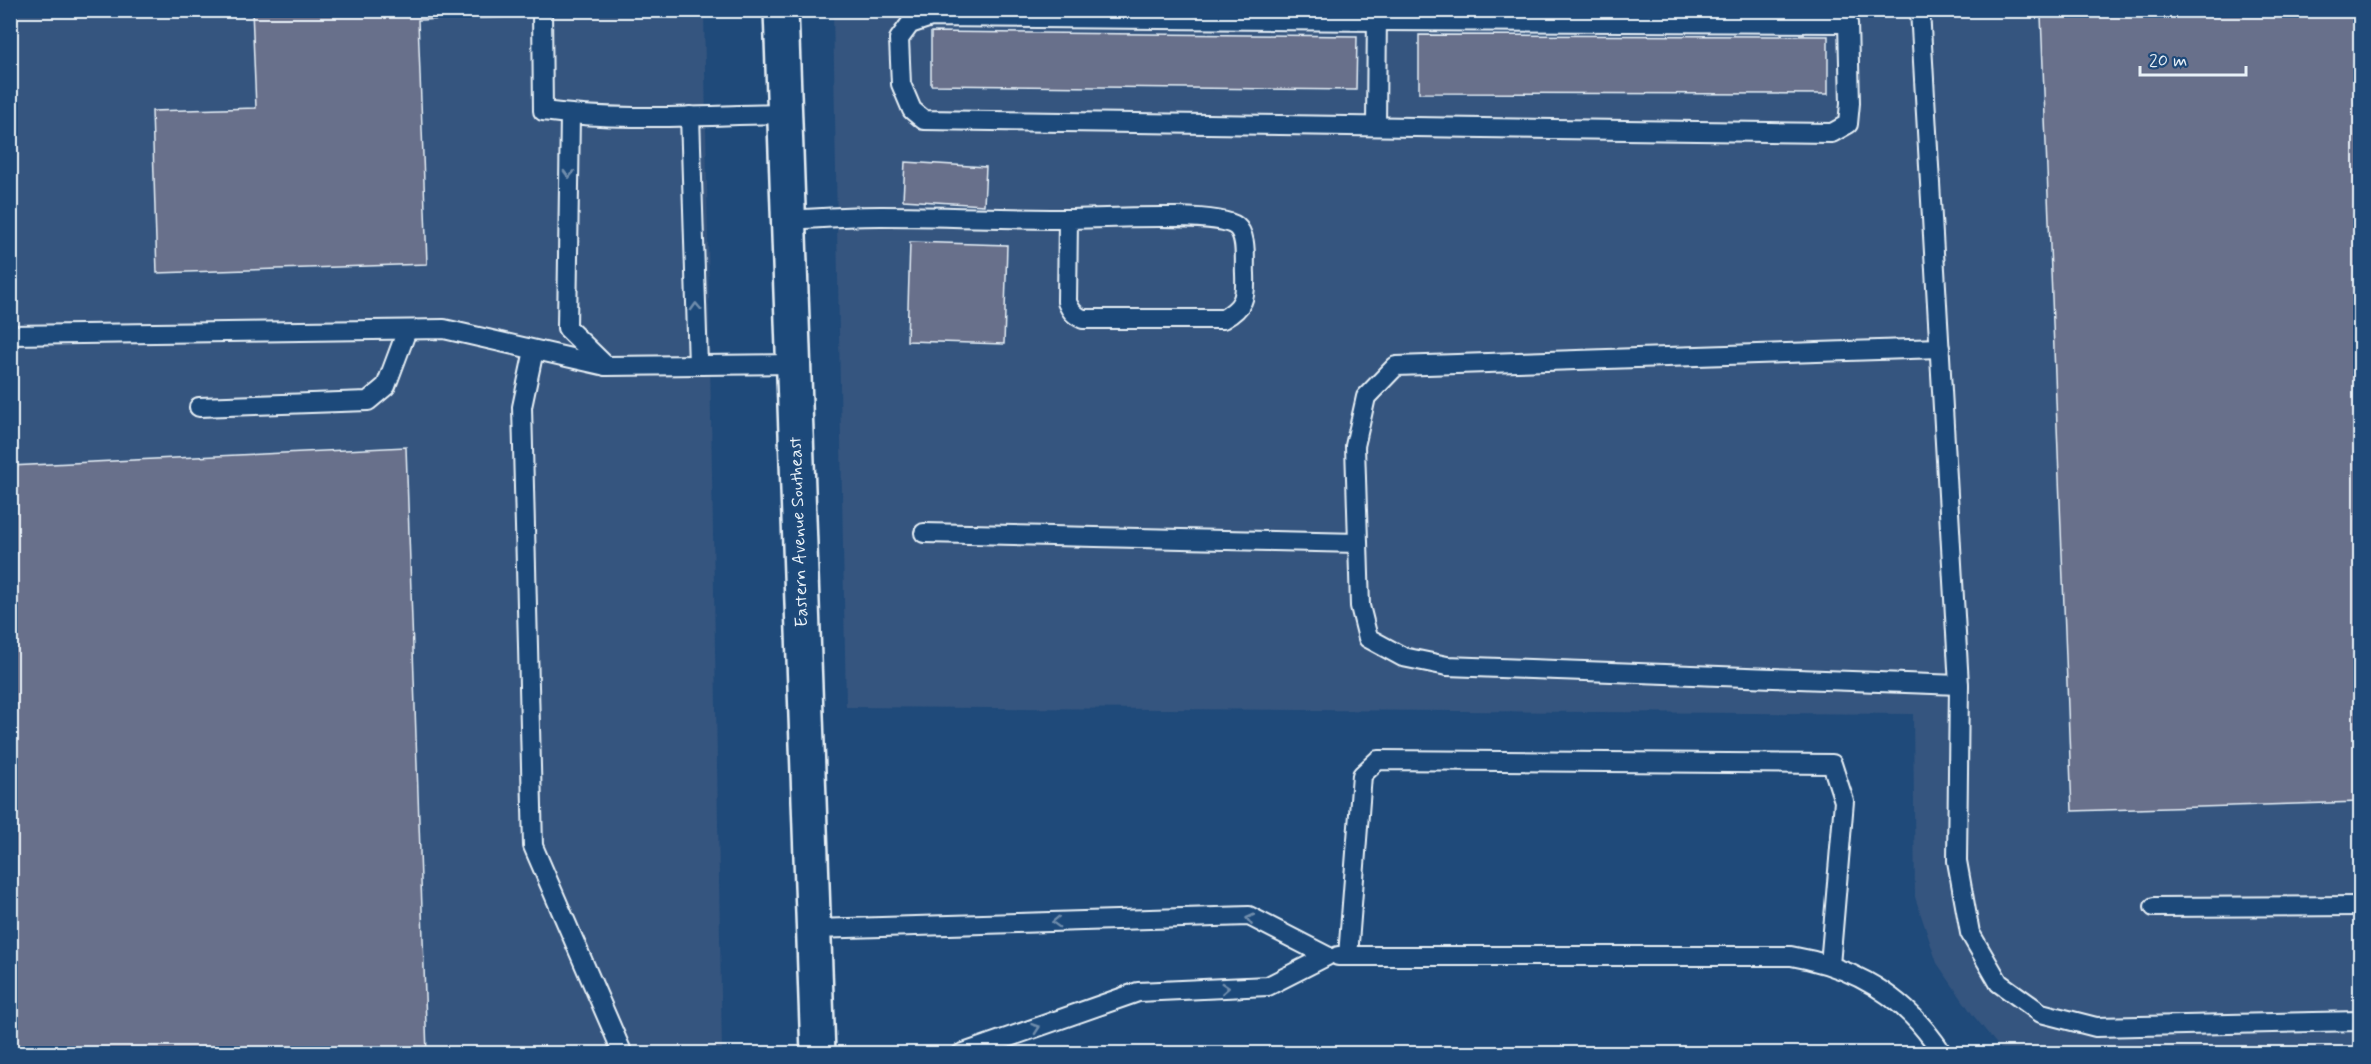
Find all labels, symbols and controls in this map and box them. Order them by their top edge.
scale bar [2140,39,2246,77]
text: 20 m [2149,49,2187,73]
one-way arrow [563,169,575,178]
one-way arrow [690,302,703,311]
street label: Eastern Avenue Southeast [784,436,814,628]
one-way arrow [1245,914,1255,927]
one-way arrow [1051,916,1060,928]
one-way arrow [1221,982,1230,995]
one-way arrow [1030,1022,1041,1035]

